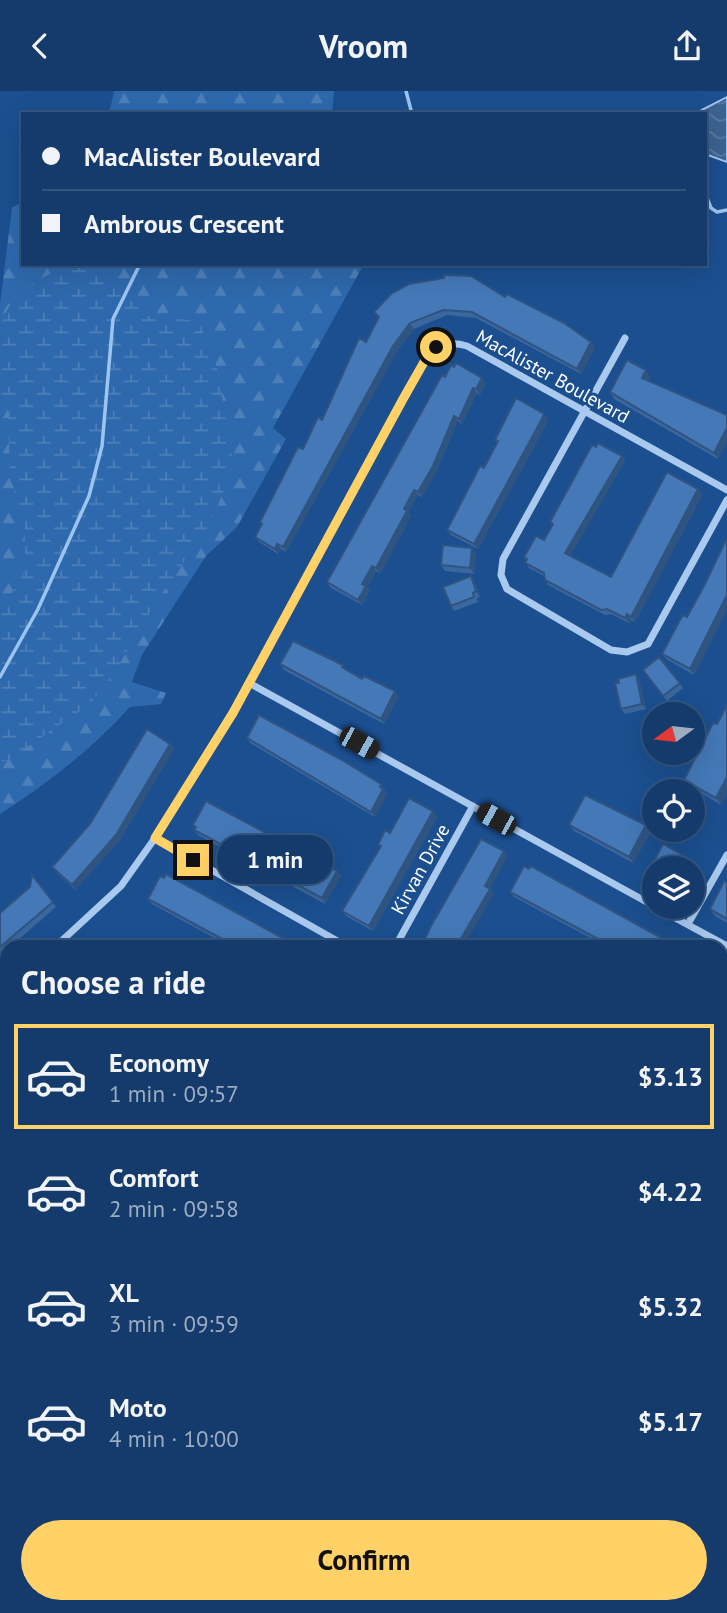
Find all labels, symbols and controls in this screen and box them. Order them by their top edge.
text: Vroom [319,25,408,67]
icon: back [21,27,59,65]
icon: share [668,27,706,65]
text: MacAlister Boulevard [84,140,320,173]
text: Ambrous Crescent [84,207,284,240]
street label: MacAlister Boulevard [472,324,634,428]
route start [420,331,452,363]
north arrow [642,702,705,765]
map controls [642,702,705,919]
car [336,724,383,762]
button: locate [642,779,705,842]
car [473,800,520,838]
street label: Kirvan Drive [385,820,455,918]
callout: 1 min [218,835,333,885]
route end [177,844,209,876]
text: 1 min [247,845,303,874]
button: layers [642,856,705,919]
text: Choose a ride [21,961,206,1003]
icon: car [25,1045,88,1108]
text: Economy [109,1046,209,1079]
text: $3.13 [638,1060,703,1093]
text: 1 min · 09:57 [109,1079,239,1108]
icon: car [25,1160,88,1223]
text: Comfort [109,1161,199,1194]
text: $4.22 [638,1175,703,1208]
text: 2 min · 09:58 [109,1194,239,1223]
icon: car [25,1275,88,1338]
text: XL [109,1276,139,1309]
text: $5.32 [638,1290,703,1323]
text: 3 min · 09:59 [109,1309,239,1338]
icon: car [25,1390,88,1453]
text: Moto [109,1391,167,1424]
text: $5.17 [638,1405,703,1438]
text: 4 min · 10:00 [109,1424,239,1453]
button: Confirm [21,1520,707,1600]

